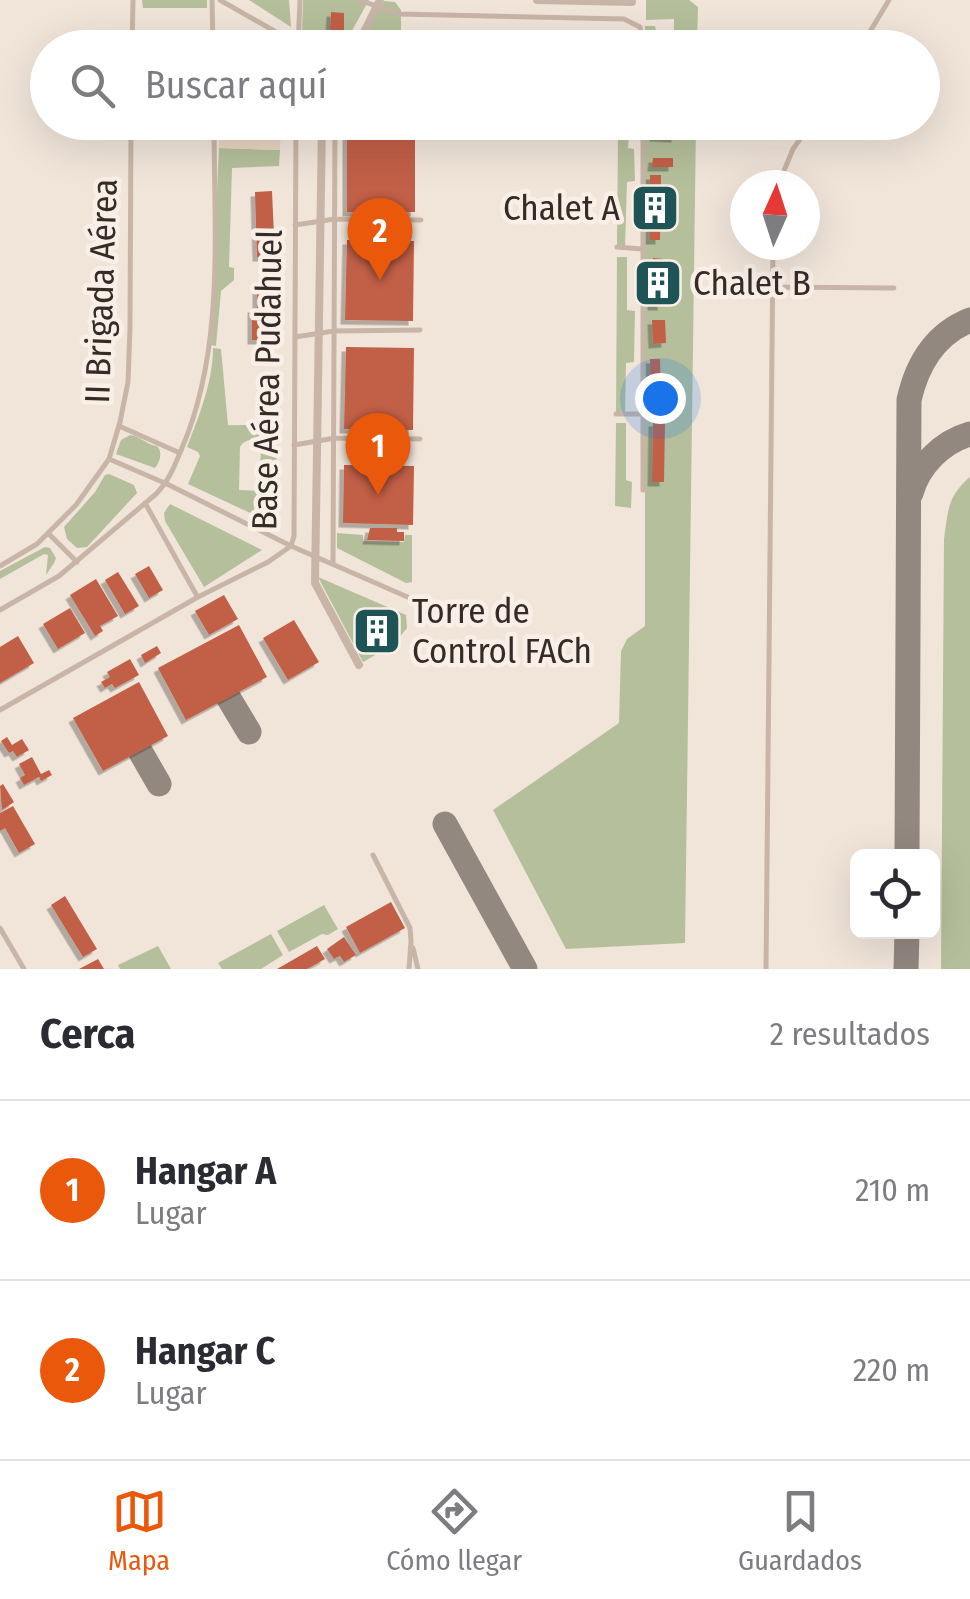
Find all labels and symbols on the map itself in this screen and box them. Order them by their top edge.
north arrow [730,170,820,260]
street label: II Brigada Aérea [76,178,126,404]
building icon: Chalet A [629,182,681,234]
place label: Chalet A [503,187,621,229]
pin: 2 [348,198,412,280]
street label: Base Aérea Pudahuel [243,229,291,531]
building icon: Chalet B [632,257,684,309]
place label: Chalet B [693,262,811,304]
your location [635,373,686,424]
pin: 1 [346,412,410,495]
place label: Torre de Control FACh [412,590,592,672]
building icon: Torre de Control FACh [351,605,403,657]

